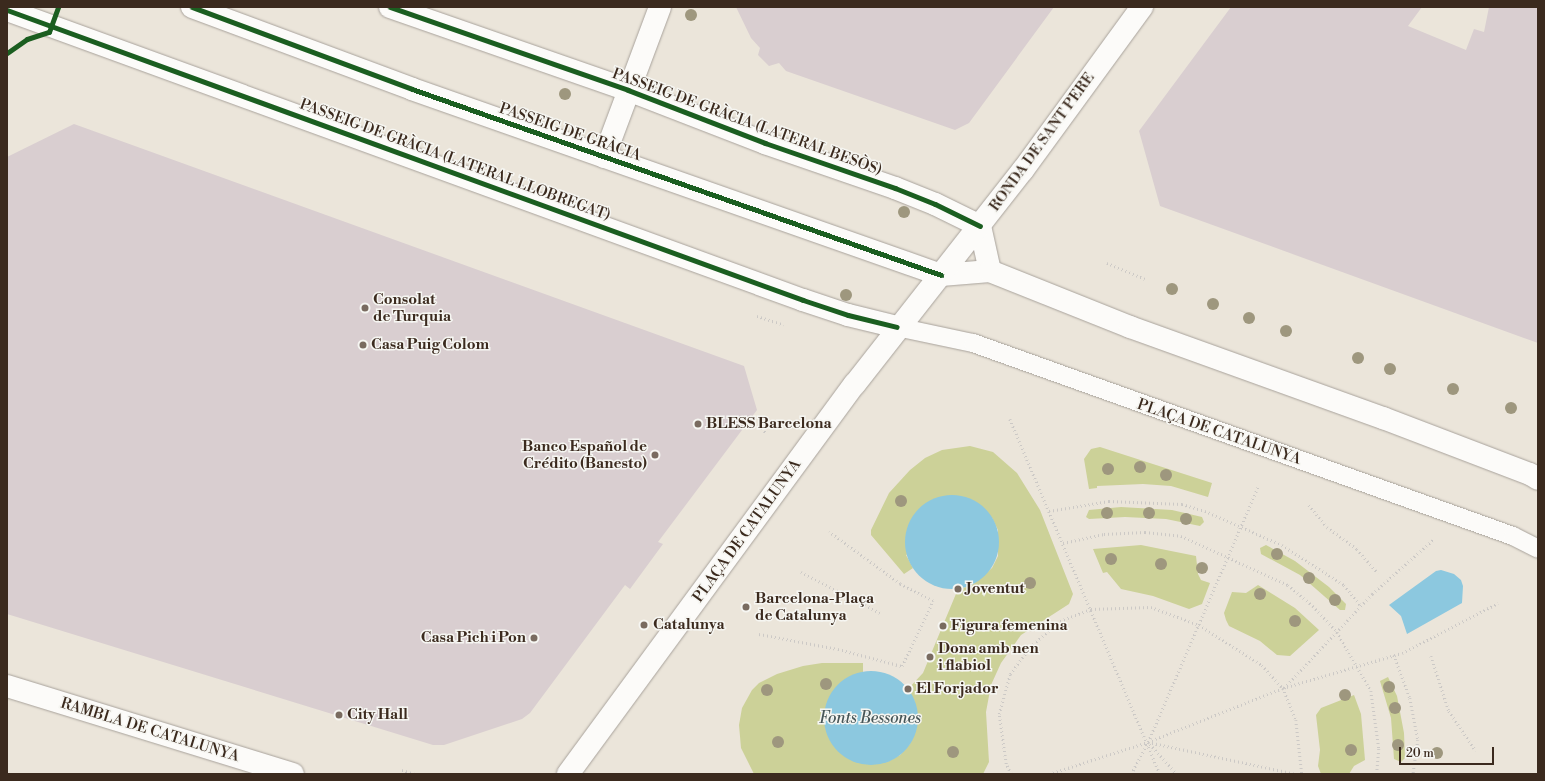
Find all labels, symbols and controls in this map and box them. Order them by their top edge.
street label: PASSEIG DE GRÀCIA (LATERAL BESÒS) [610,65,884,179]
street label: RONDA DE SANT PERE [986,69,1098,215]
street label: PASSEIG DE GRÀCIA (LATERAL LLOBREGAT) [297,95,613,225]
street label: PASSEIG DE GRÀCIA [497,99,643,165]
place label: Consolat de Turquia [373,290,451,325]
marker: Consolat de Turquia [360,303,370,313]
place label: Casa Puig Colom [371,336,489,354]
marker: Casa Puig Colom [358,340,368,350]
street label: PLAÇA DE CATALUNYA [1135,395,1303,469]
place label: BLESS Barcelona [706,415,832,433]
marker: BLESS Barcelona [693,419,703,429]
place label: Banco Español de Crédito (Banesto) [522,437,647,472]
marker: Banco Español de Crédito (Banesto) [650,450,660,460]
street label: PLAÇA DE CATALUNYA [689,456,805,606]
place label: Joventut [966,580,1025,598]
marker: Joventut [953,584,963,594]
place label: Barcelona-Plaça de Catalunya [755,589,874,624]
marker: Barcelona-Plaça de Catalunya [740,601,752,613]
place label: Catalunya [653,616,725,634]
place label: Figura femenina [951,617,1068,635]
marker: Catalunya [638,619,650,631]
marker: Figura femenina [938,621,948,631]
place label: Casa Pich i Pon [421,629,526,647]
marker: Casa Pich i Pon [529,633,539,643]
place label: Dona amb nen i flabiol [938,639,1039,674]
marker: Dona amb nen i flabiol [925,652,935,662]
place label: El Forjador [916,680,999,698]
marker: El Forjador [903,684,913,694]
street label: RAMBLA DE CATALUNYA [58,694,242,766]
place label: City Hall [347,706,408,724]
water label: Fonts Bessones [819,708,921,728]
marker: City Hall [334,710,344,720]
scale bar [1401,739,1496,765]
text: 20 m [1406,746,1434,761]

